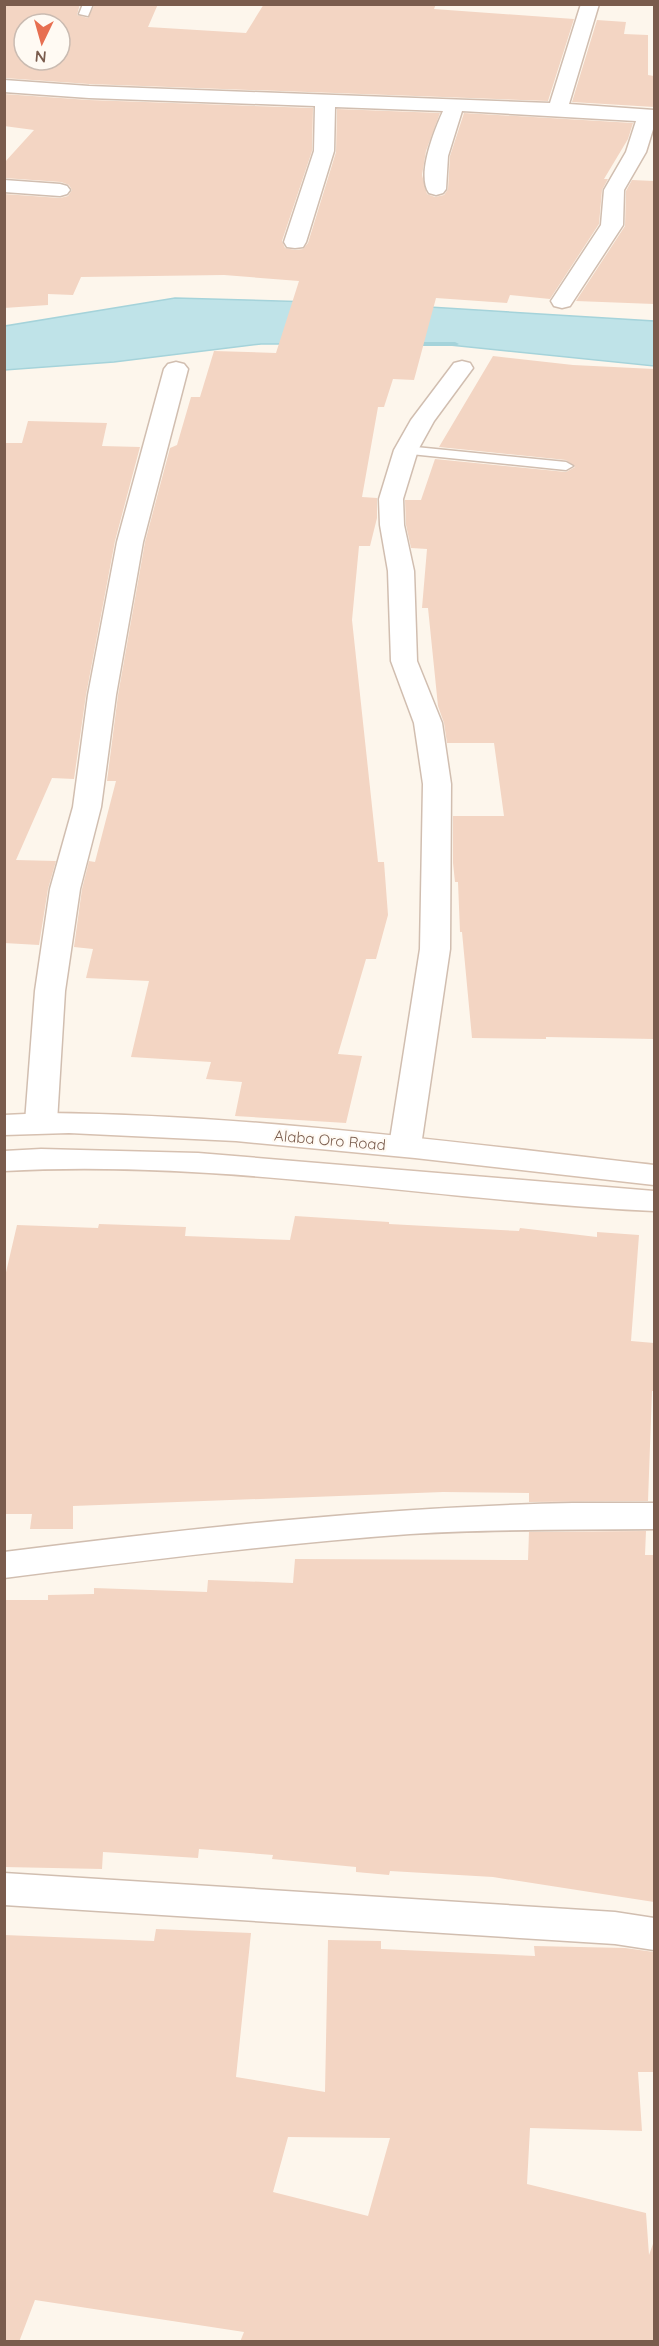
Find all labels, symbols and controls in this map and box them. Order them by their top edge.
north arrow [12,12,72,72]
text: N [34,46,47,67]
street label: Alaba Oro Road [273,1126,387,1154]

